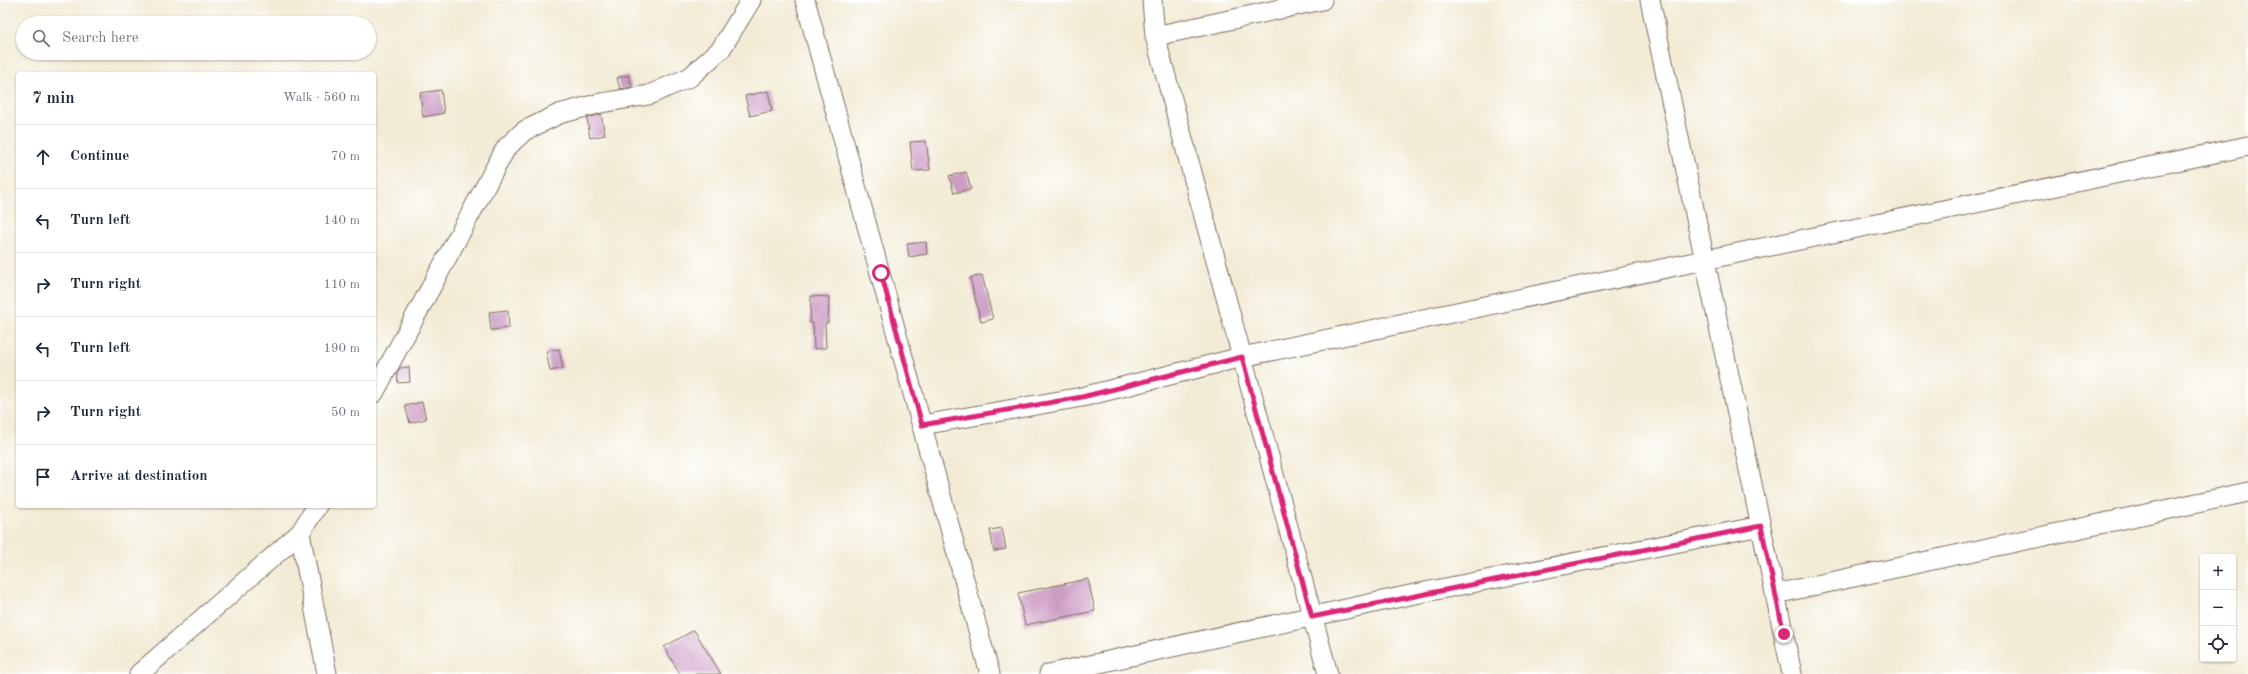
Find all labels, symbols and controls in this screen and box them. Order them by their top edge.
search box [16,16,376,60]
icon: search [30,27,52,49]
text: Search here [62,31,139,46]
text: 7 min [32,90,75,107]
text: Walk · 560 m [283,91,360,104]
icon: ahead [32,146,54,168]
text: Continue [70,149,129,164]
text: 70 m [331,150,360,163]
icon: left [32,210,54,232]
text: Turn left [70,213,130,228]
text: 140 m [323,214,360,227]
route start [872,264,890,282]
icon: right [32,274,54,296]
text: Turn right [70,277,141,292]
text: 110 m [323,278,360,291]
icon: left [32,338,54,360]
text: Turn left [70,341,130,356]
text: 190 m [323,342,360,355]
icon: right [32,402,54,424]
text: Turn right [70,405,141,420]
text: 50 m [331,406,360,419]
icon: arrive [32,466,54,488]
text: Arrive at destination [70,469,208,484]
map controls [2200,554,2236,662]
button: + [2200,554,2236,590]
button: − [2200,590,2236,626]
route end [1775,625,1793,643]
button: locate [2200,626,2236,662]

